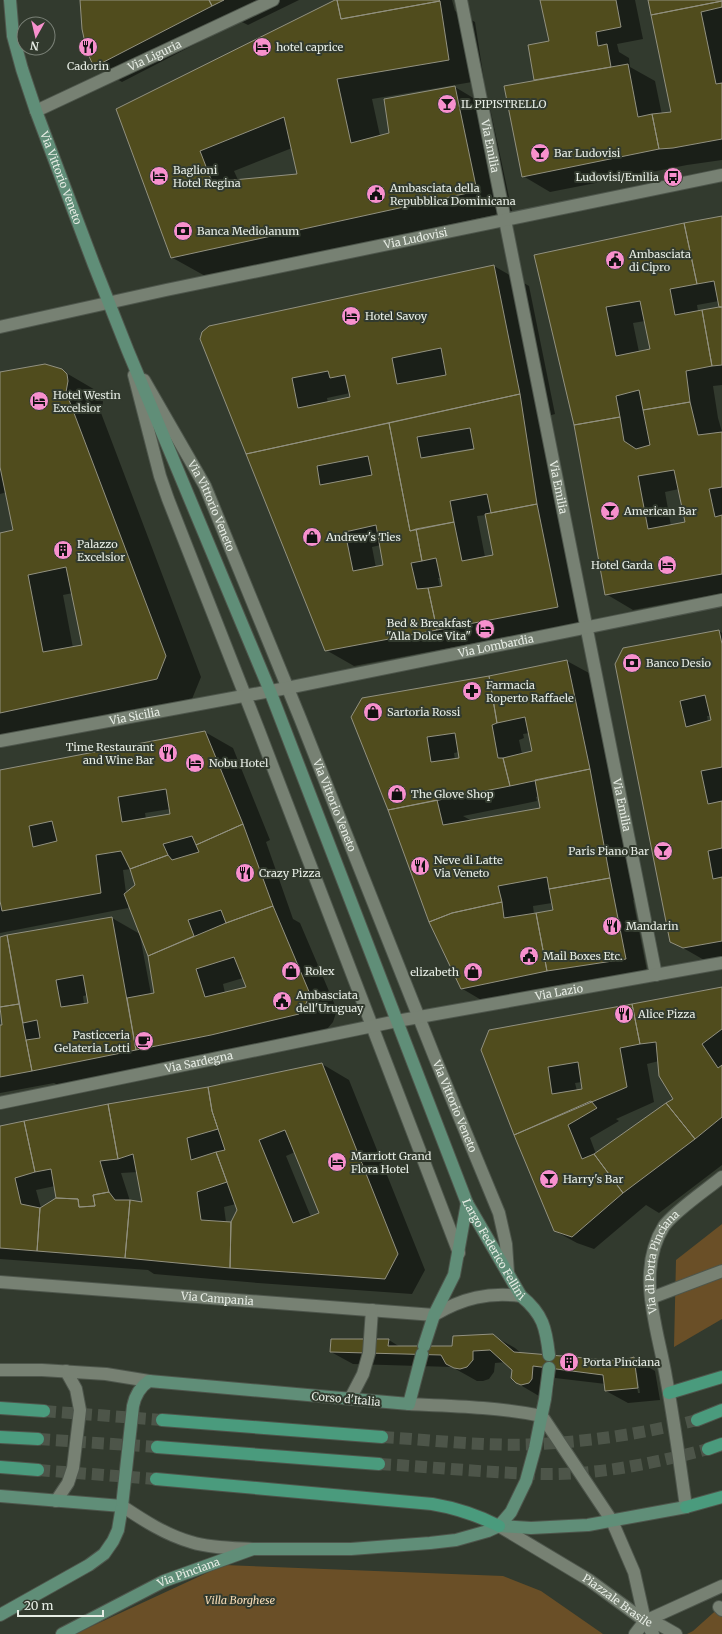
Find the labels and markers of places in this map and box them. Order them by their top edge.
restaurant icon: Cadorin [77,36,99,58]
hotel icon: hotel caprice [251,36,273,58]
place label: hotel caprice [276,40,344,54]
place label: Cadorin [67,59,110,73]
bar icon: IL PIPISTRELLO [436,93,458,115]
place label: IL PIPISTRELLO [461,97,547,111]
bar icon: Bar Ludovisi [529,142,551,164]
place label: Bar Ludovisi [554,146,621,160]
place label: Baglioni Hotel Regina [173,163,241,190]
hotel icon: Baglioni Hotel Regina [148,165,170,187]
bus stop icon: Ludovisi/Emilia [662,166,684,188]
place label: Ludovisi/Emilia [576,170,659,184]
place label: Ambasciata della Repubblica Dominicana [389,181,516,208]
public building icon: Ambasciata della Repubblica Dominicana [365,183,387,205]
bank icon: Banca Mediolanum [172,220,194,242]
place label: Banca Mediolanum [197,224,299,238]
place label: Ambasciata di Cipro [628,247,691,274]
public building icon: Ambasciata di Cipro [604,249,626,271]
hotel icon: Hotel Savoy [340,305,362,327]
place label: Hotel Savoy [365,309,428,323]
place label: Hotel Westin Excelsior [53,388,122,415]
hotel icon: Hotel Westin Excelsior [28,390,50,412]
bar icon: American Bar [599,500,621,522]
place label: American Bar [623,504,697,518]
shop icon: Andrew's Ties [301,526,323,548]
place label: Andrew's Ties [325,530,401,544]
place label: Palazzo Excelsior [77,537,125,564]
building icon: Palazzo Excelsior [52,539,74,561]
hotel icon: Hotel Garda [656,554,678,576]
place label: Hotel Garda [591,558,653,572]
place label: Bed & Breakfast "Alla Dolce Vita" [386,616,472,643]
hotel icon: Bed & Breakfast "Alla Dolce Vita" [474,618,496,640]
bank icon: Banco Desio [621,652,643,674]
place label: Banco Desio [646,656,711,670]
place label: Farmacia Roperto Raffaele [486,678,574,705]
pharmacy icon: Farmacia Roperto Raffaele [461,680,483,702]
shop icon: Sartoria Rossi [362,701,384,723]
place label: Sartoria Rossi [387,705,461,719]
place label: Time Restaurant and Wine Bar [66,740,155,767]
restaurant icon: Time Restaurant and Wine Bar [157,742,179,764]
hotel icon: Nobu Hotel [184,752,206,774]
place label: Nobu Hotel [209,756,269,770]
shop icon: The Glove Shop [386,783,408,805]
place label: The Glove Shop [411,787,494,801]
bar icon: Paris Piano Bar [652,840,674,862]
place label: Paris Piano Bar [568,844,649,858]
place label: Neve di Latte Via Veneto [433,853,503,880]
restaurant icon: Neve di Latte Via Veneto [409,855,431,877]
restaurant icon: Crazy Pizza [234,862,256,884]
place label: Crazy Pizza [259,866,321,880]
restaurant icon: Mandarin [601,915,623,937]
place label: Mandarin [626,919,679,933]
public building icon: Mail Boxes Etc. [518,945,540,967]
place label: Mail Boxes Etc. [543,949,623,963]
shop icon: Rolex [280,960,302,982]
shop icon: elizabeth [462,961,484,983]
place label: Rolex [305,964,335,978]
place label: elizabeth [410,965,460,979]
place label: Ambasciata dell'Uruguay [295,988,364,1015]
public building icon: Ambasciata dell'Uruguay [271,990,293,1012]
restaurant icon: Alice Pizza [613,1003,635,1025]
place label: Alice Pizza [637,1007,696,1021]
place label: Pasticceria Gelateria Lotti [54,1028,130,1055]
cafe icon: Pasticceria Gelateria Lotti [133,1030,155,1052]
place label: Marriott Grand Flora Hotel [351,1149,432,1176]
hotel icon: Marriott Grand Flora Hotel [326,1151,348,1173]
bar icon: Harry's Bar [538,1168,560,1190]
place label: Harry's Bar [563,1172,623,1186]
building icon: Porta Pinciana [558,1351,580,1373]
place label: Porta Pinciana [583,1355,660,1369]

